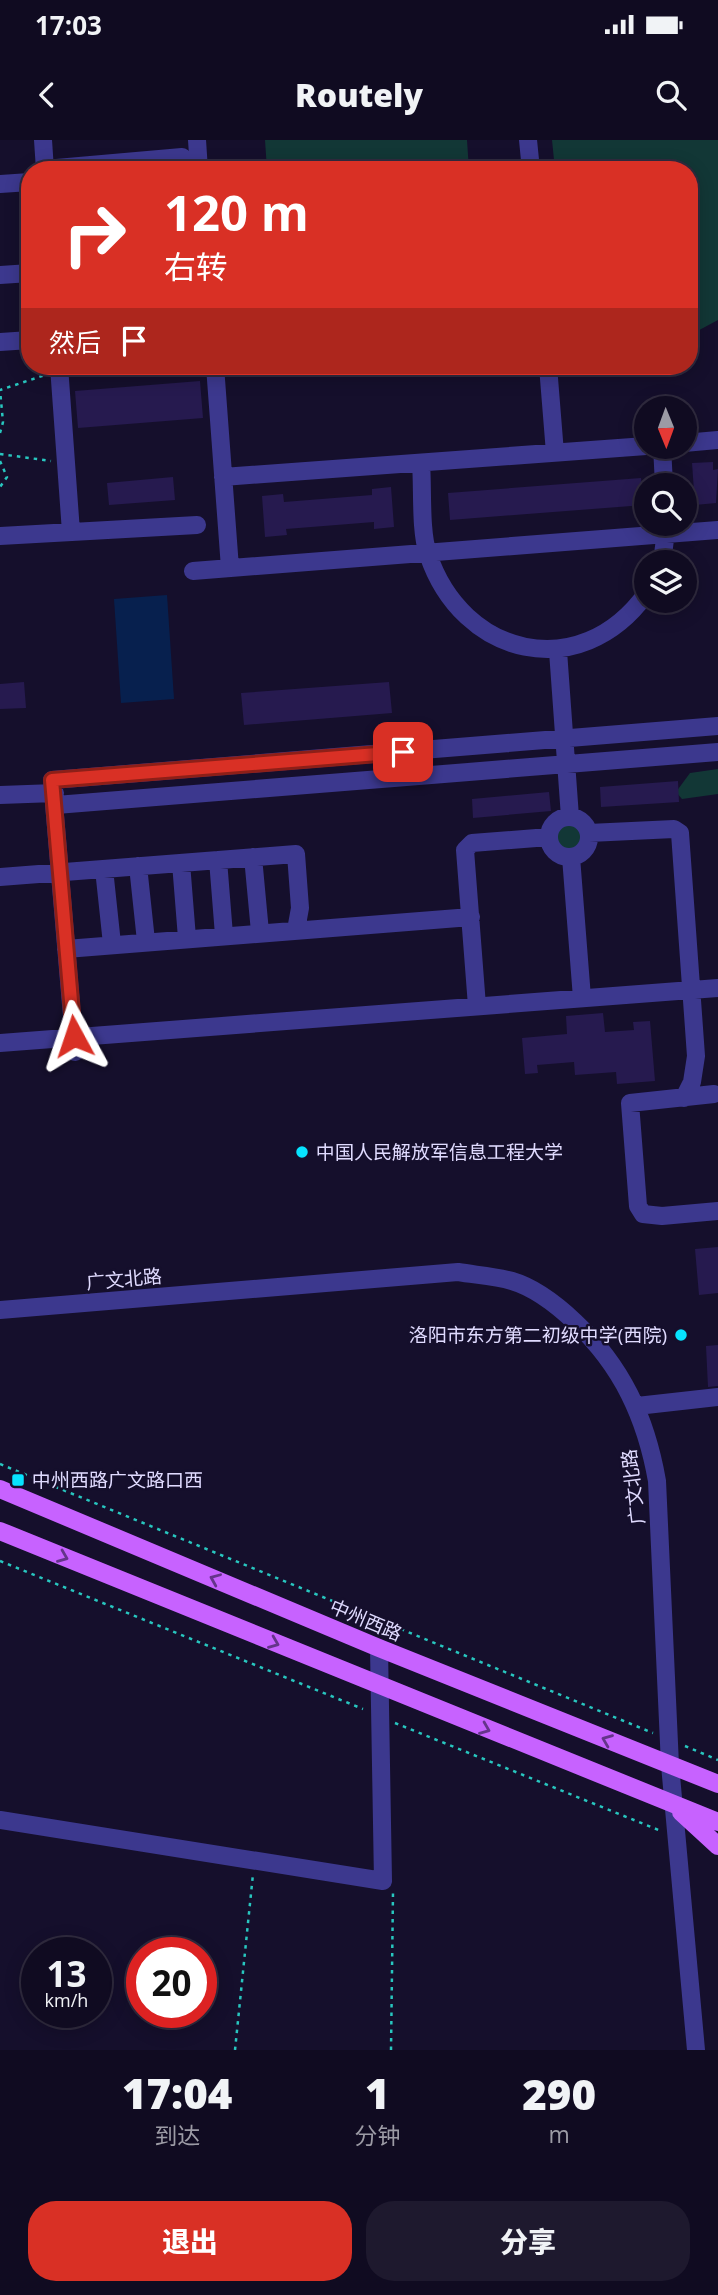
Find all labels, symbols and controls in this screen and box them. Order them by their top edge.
text: 17:03 [35,7,102,43]
text: Routely [295,73,423,116]
icon: back [28,76,66,114]
icon: search [652,76,690,114]
text: 120 m [164,179,309,245]
icon: right [49,189,140,280]
text: 右转 [164,245,228,288]
icon: arrive [115,322,153,360]
text: 然后 [49,324,101,360]
north arrow [634,396,696,458]
map controls [634,396,697,613]
button: search [634,473,697,536]
button: layers [634,550,697,613]
pin [373,722,433,782]
icon: arrive [384,733,422,771]
position arrow [37,999,111,1073]
place label: 中国人民解放军信息工程大学 [316,1139,563,1165]
marker: 中国人民解放军信息工程大学 [294,1144,310,1160]
street label: 广文北路 [85,1263,163,1295]
place label: 洛阳市东方第二初级中学(西院) [409,1322,667,1348]
marker: 洛阳市东方第二初级中学(西院) [673,1327,689,1343]
street label: 广文北路 [615,1448,651,1526]
place label: 中州西路广文路口西 [32,1467,203,1493]
marker: 中州西路广文路口西 [10,1472,26,1488]
one-way arrow [56,1549,69,1563]
one-way arrow [210,1573,222,1587]
street label: 中州西路 [326,1593,406,1647]
one-way arrow [266,1635,279,1649]
one-way arrow [478,1720,490,1734]
one-way arrow [601,1734,614,1748]
speed limit sign: 20 [126,1937,217,2028]
text: 13 [46,1950,87,1997]
text: km/h [45,1988,88,2012]
text: 17:04 [122,2064,232,2121]
text: 1 [365,2064,390,2121]
text: 290 [522,2065,596,2122]
text: m [549,2118,570,2150]
text: 到达 [154,2119,200,2151]
text: 分钟 [354,2119,400,2151]
button: 退出 [28,2201,352,2281]
button: 分享 [366,2201,690,2281]

